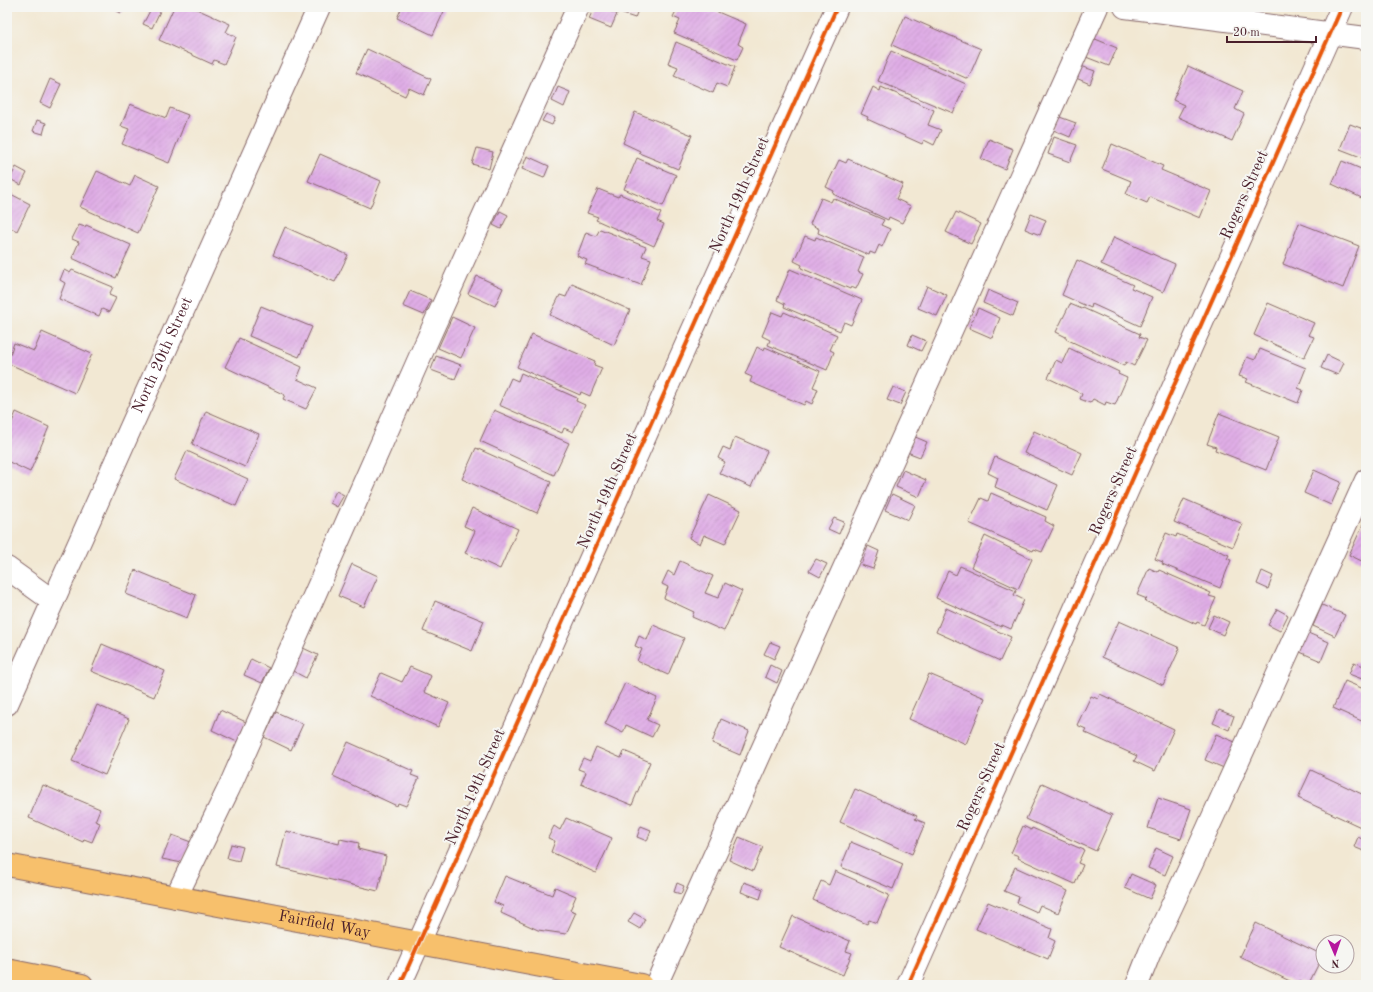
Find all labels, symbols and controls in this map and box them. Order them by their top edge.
scale bar [1227,18,1316,44]
text: 20 m [1233,27,1260,39]
street label: North 19th Street [707,134,773,256]
street label: Rogers Street [1218,148,1272,242]
street label: North 20th Street [130,294,196,416]
street label: North 19th Street [575,430,641,552]
street label: Rogers Street [1087,444,1141,538]
street label: North 19th Street [443,726,509,848]
street label: Rogers Street [955,740,1009,834]
street label: Fairfield Way [277,909,372,942]
north arrow [1315,934,1355,974]
text: N [1330,957,1340,968]

